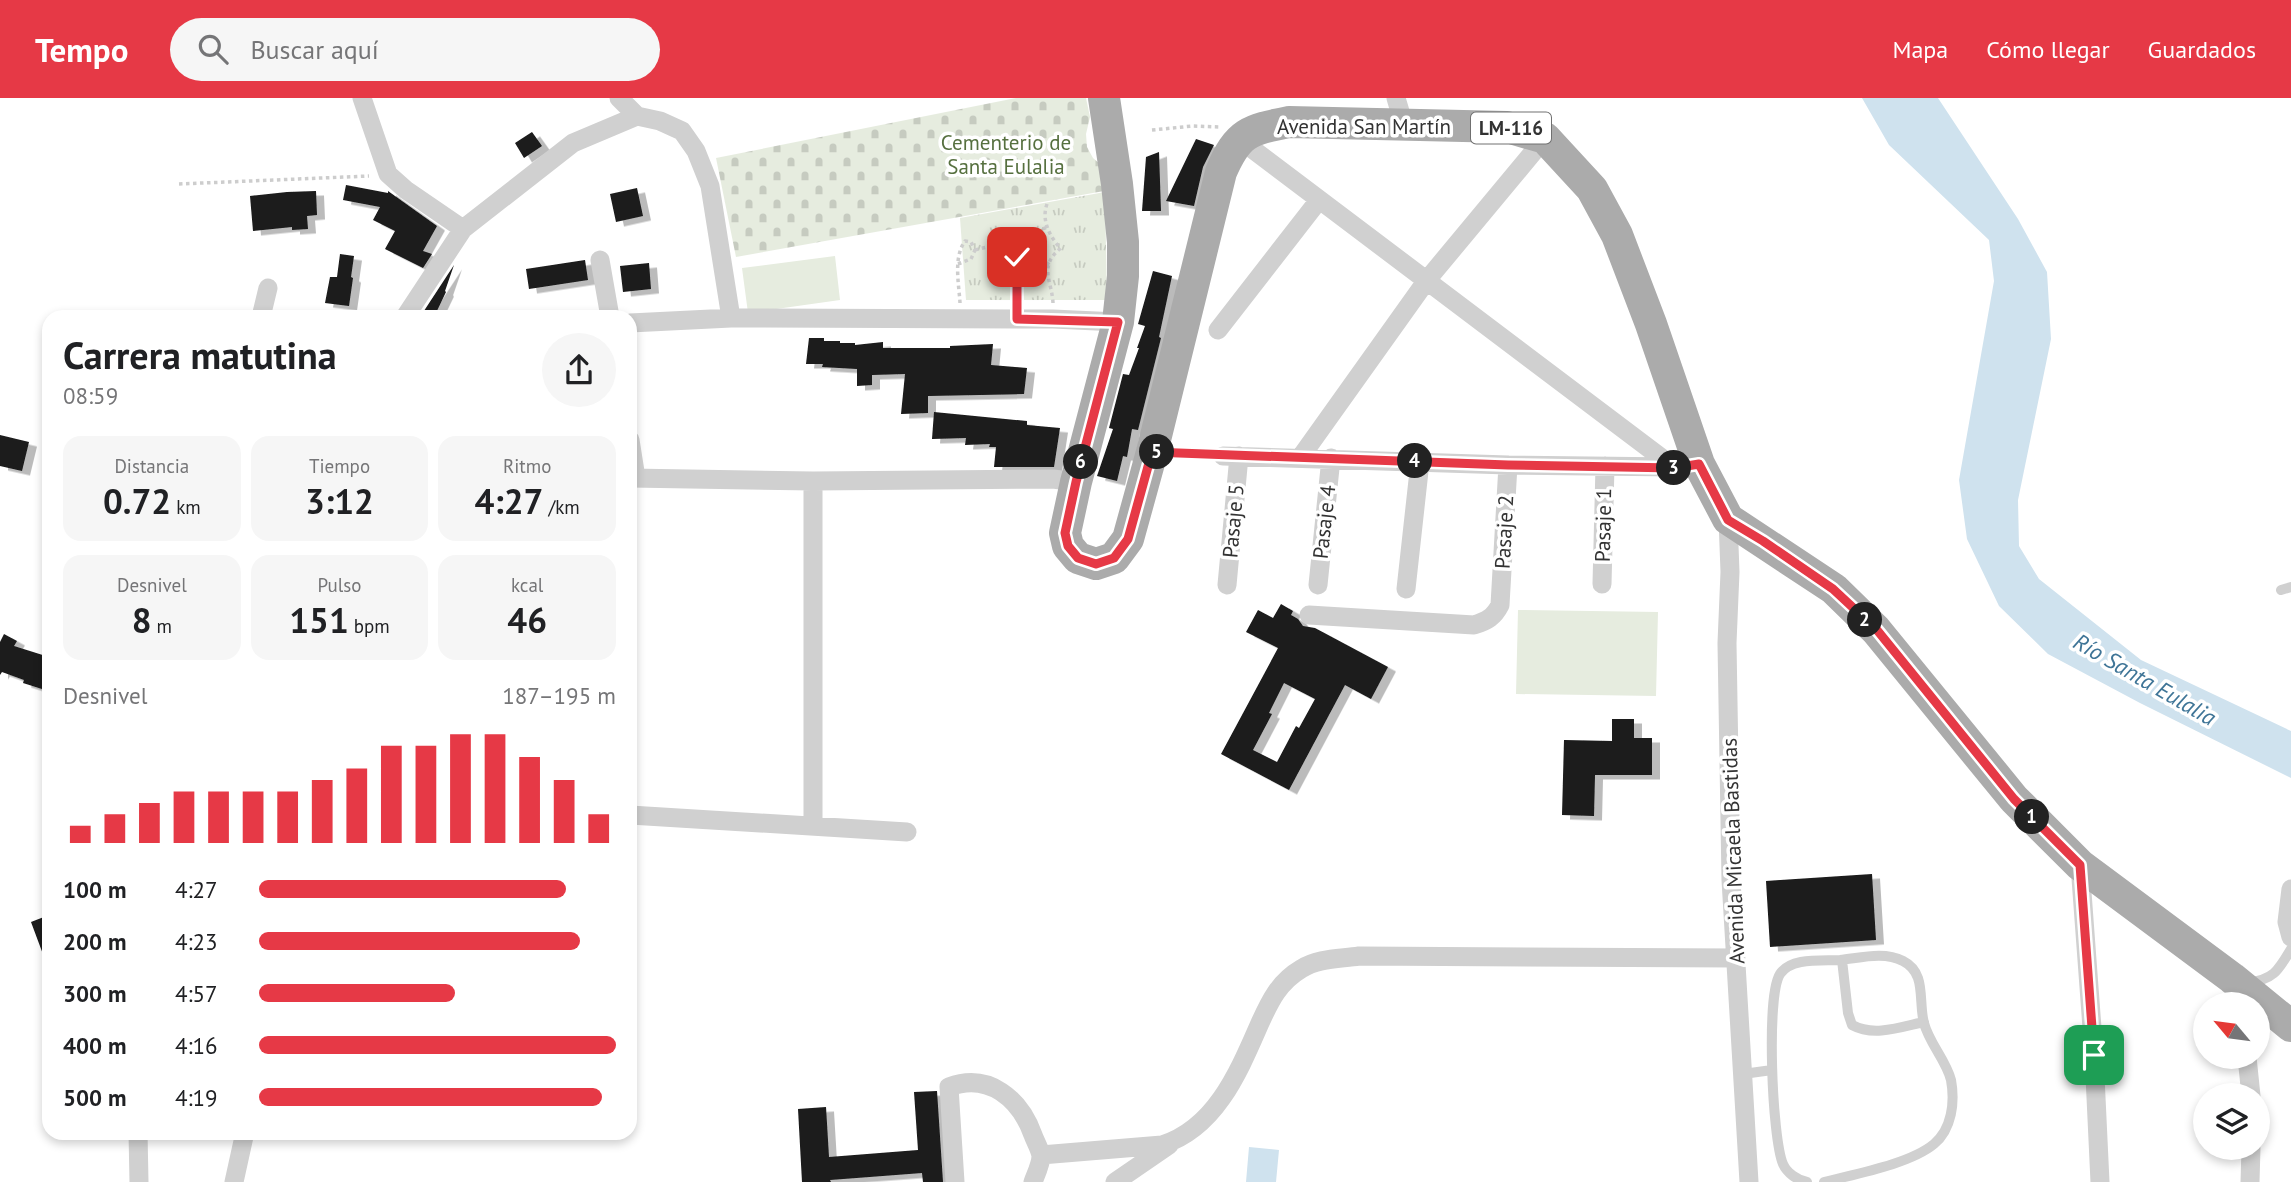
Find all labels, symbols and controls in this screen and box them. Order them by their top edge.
search box [170,18,660,81]
text: Tempo [35,28,128,71]
icon: search [194,30,232,68]
text: Buscar aquí [250,33,379,66]
text: Mapa [1892,34,1948,65]
text: Cómo llegar [1986,34,2110,65]
text: Guardados [2148,34,2256,65]
road number: LM-116 [1471,112,1551,144]
street label: Avenida San Martín [1277,113,1451,140]
park label: Cementerio de Santa Eulalia [941,129,1071,180]
pin [987,227,1047,287]
icon: check [998,238,1036,276]
text: Carrera matutina [63,330,337,379]
button: share [542,333,616,407]
text: 08:59 [63,381,118,410]
pin: 5 [1140,434,1174,470]
text: 5 [1151,439,1162,463]
pin: 6 [1064,444,1098,480]
pin: 4 [1398,444,1432,478]
text: 4 [1409,448,1420,472]
text: 6 [1075,449,1086,473]
pin: 3 [1656,450,1692,486]
text: Distancia [114,454,189,478]
text: Tiempo [309,454,370,478]
text: Ritmo [503,454,551,478]
text: 3 [1668,455,1679,479]
text: 0.72 [103,478,171,524]
text: 3:12 [305,478,374,524]
text: 4:27 [475,478,543,524]
street label: Pasaje 5 [1216,483,1250,559]
street label: Pasaje 4 [1307,484,1341,560]
street label: Pasaje 1 [1589,488,1617,562]
street label: Pasaje 2 [1489,494,1519,570]
text: km [171,495,201,519]
text: /km [543,495,580,519]
text: Desnivel [117,573,187,597]
text: Pulso [318,573,361,597]
text: kcal [511,573,543,597]
text: 8 [132,597,152,643]
text: 151 [289,597,349,643]
text: 46 [507,597,547,643]
pin: 2 [1848,602,1882,638]
text: 2 [1859,607,1870,631]
text: m [152,614,172,638]
text: bpm [349,614,390,638]
water label: Río Santa Eulalia [2069,626,2221,732]
text: Desnivel [63,681,147,710]
text: 187–195 m [502,681,616,710]
street label: Avenida Micaela Bastidas [1716,737,1750,965]
pin: 1 [2014,800,2050,834]
text: 1 [2026,804,2037,828]
text: 100 m [63,875,126,904]
text: 4:27 [175,875,218,904]
text: 200 m [63,927,126,956]
text: 4:23 [175,927,218,956]
text: 300 m [63,979,126,1008]
text: 4:57 [175,979,218,1008]
north arrow [2193,992,2270,1069]
map controls [2193,992,2270,1160]
pin [2064,1025,2124,1085]
text: 400 m [63,1031,126,1060]
text: 4:16 [175,1031,218,1060]
icon: arrive [2075,1036,2113,1074]
text: 500 m [63,1083,126,1112]
text: 4:19 [175,1083,218,1112]
button: layers [2193,1083,2270,1160]

